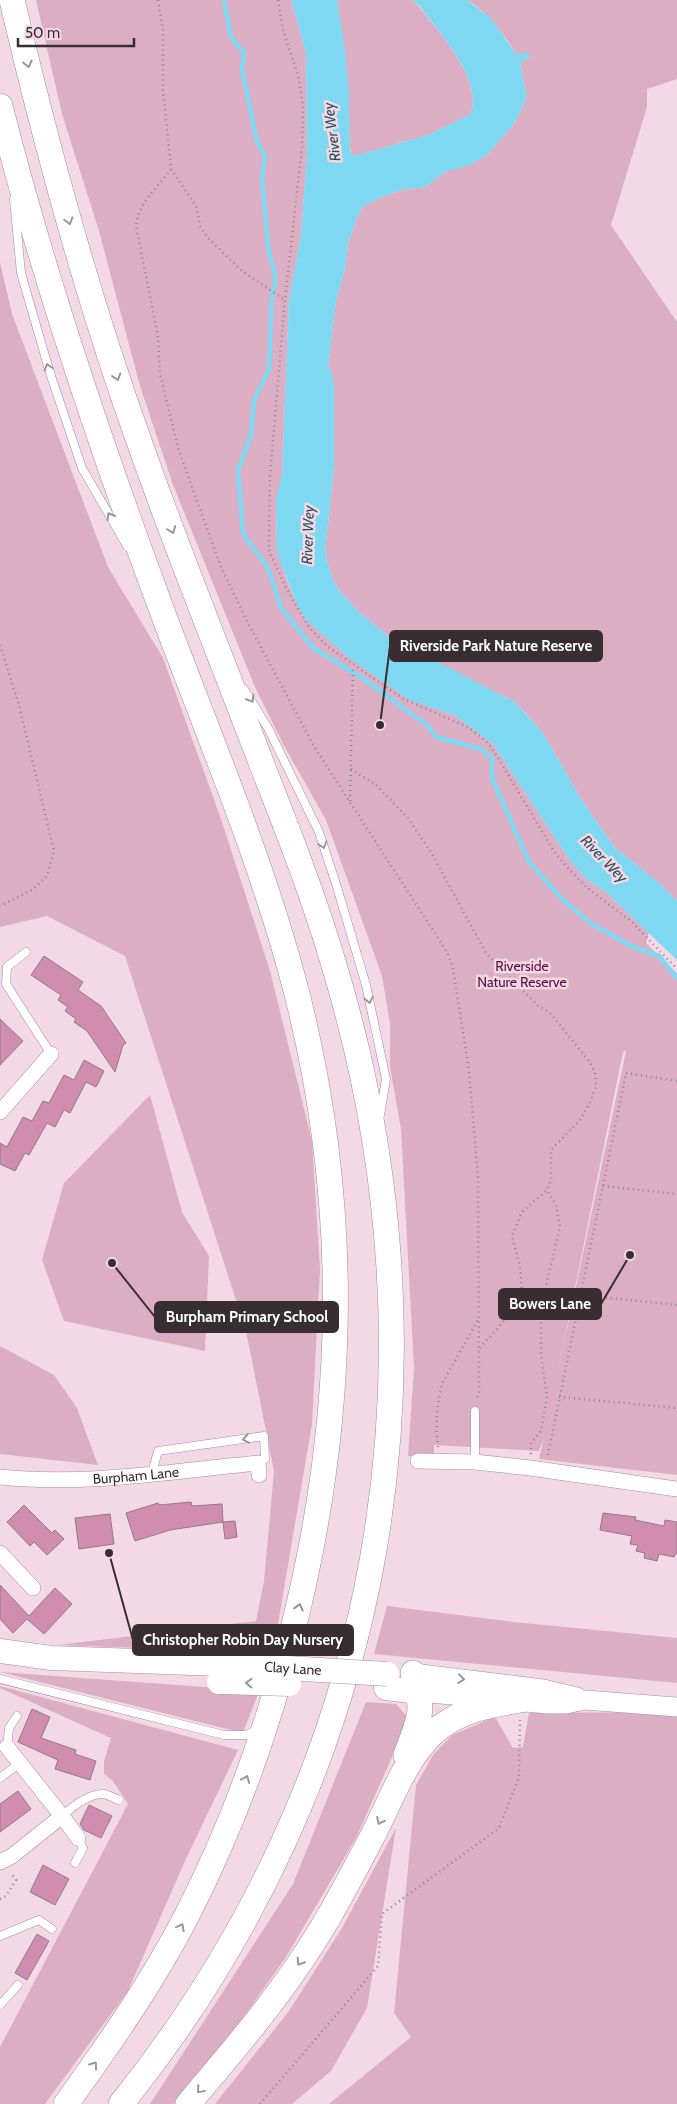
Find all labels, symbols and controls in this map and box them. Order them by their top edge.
scale bar [18,15,134,47]
text: 50 m [25,24,60,42]
one-way arrow [22,60,33,69]
water label: River Wey [319,100,345,162]
one-way arrow [64,217,74,225]
one-way arrow [43,363,53,371]
one-way arrow [111,372,121,380]
water label: River Wey [298,504,318,565]
one-way arrow [106,513,116,522]
one-way arrow [166,525,176,534]
callout: Riverside Park Nature Reserve [390,631,602,661]
text: Riverside Park Nature Reserve [400,637,592,655]
one-way arrow [244,694,254,703]
water label: River Wey [577,831,632,887]
one-way arrow [317,840,327,848]
park label: Riverside Nature Reserve [477,957,567,991]
one-way arrow [363,996,374,1005]
callout: Bowers Lane [499,1289,601,1319]
text: Bowers Lane [509,1295,591,1313]
callout: Burpham Primary School [155,1302,338,1332]
text: Burpham Primary School [166,1308,328,1326]
one-way arrow [242,1433,251,1444]
street label: Burpham Lane [92,1463,180,1488]
one-way arrow [293,1602,304,1611]
callout: Christopher Robin Day Nursery [133,1625,353,1655]
text: Christopher Robin Day Nursery [143,1631,344,1649]
street label: Clay Lane [264,1658,322,1679]
one-way arrow [457,1673,465,1684]
one-way arrow [245,1677,253,1688]
one-way arrow [241,1775,251,1783]
one-way arrow [376,1816,386,1825]
one-way arrow [174,1923,184,1932]
one-way arrow [297,1957,307,1966]
one-way arrow [89,2062,97,2071]
one-way arrow [197,2084,206,2093]

